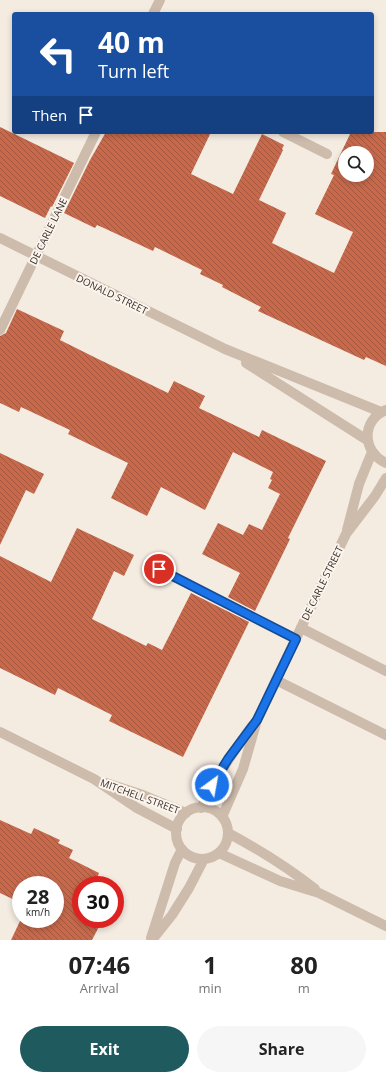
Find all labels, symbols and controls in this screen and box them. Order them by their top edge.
text: 40 m [98,23,165,61]
icon: left [32,28,84,80]
text: Turn left [98,59,169,83]
icon: arrive [75,104,97,126]
text: Then [32,105,67,125]
map controls [338,146,374,182]
button: search [338,146,374,182]
street label: DE CARLE LANE [26,195,70,267]
street label: DONALD STREET [74,271,150,318]
street label: DE CARLE STREET [298,543,346,623]
pin [142,552,176,586]
icon: arrive [148,558,170,580]
position arrow [191,764,233,806]
street label: MITCHELL STREET [98,775,182,817]
speed limit sign: 30 [72,876,124,928]
text: 28 [27,883,49,910]
text: km/h [26,905,50,919]
text: 07:46 [68,948,130,981]
text: 1 [203,948,217,981]
text: 80 [290,948,318,981]
text: Arrival [80,979,119,997]
text: min [198,979,222,997]
text: m [298,979,310,997]
button: Exit [20,1026,189,1072]
button: Share [197,1026,366,1072]

